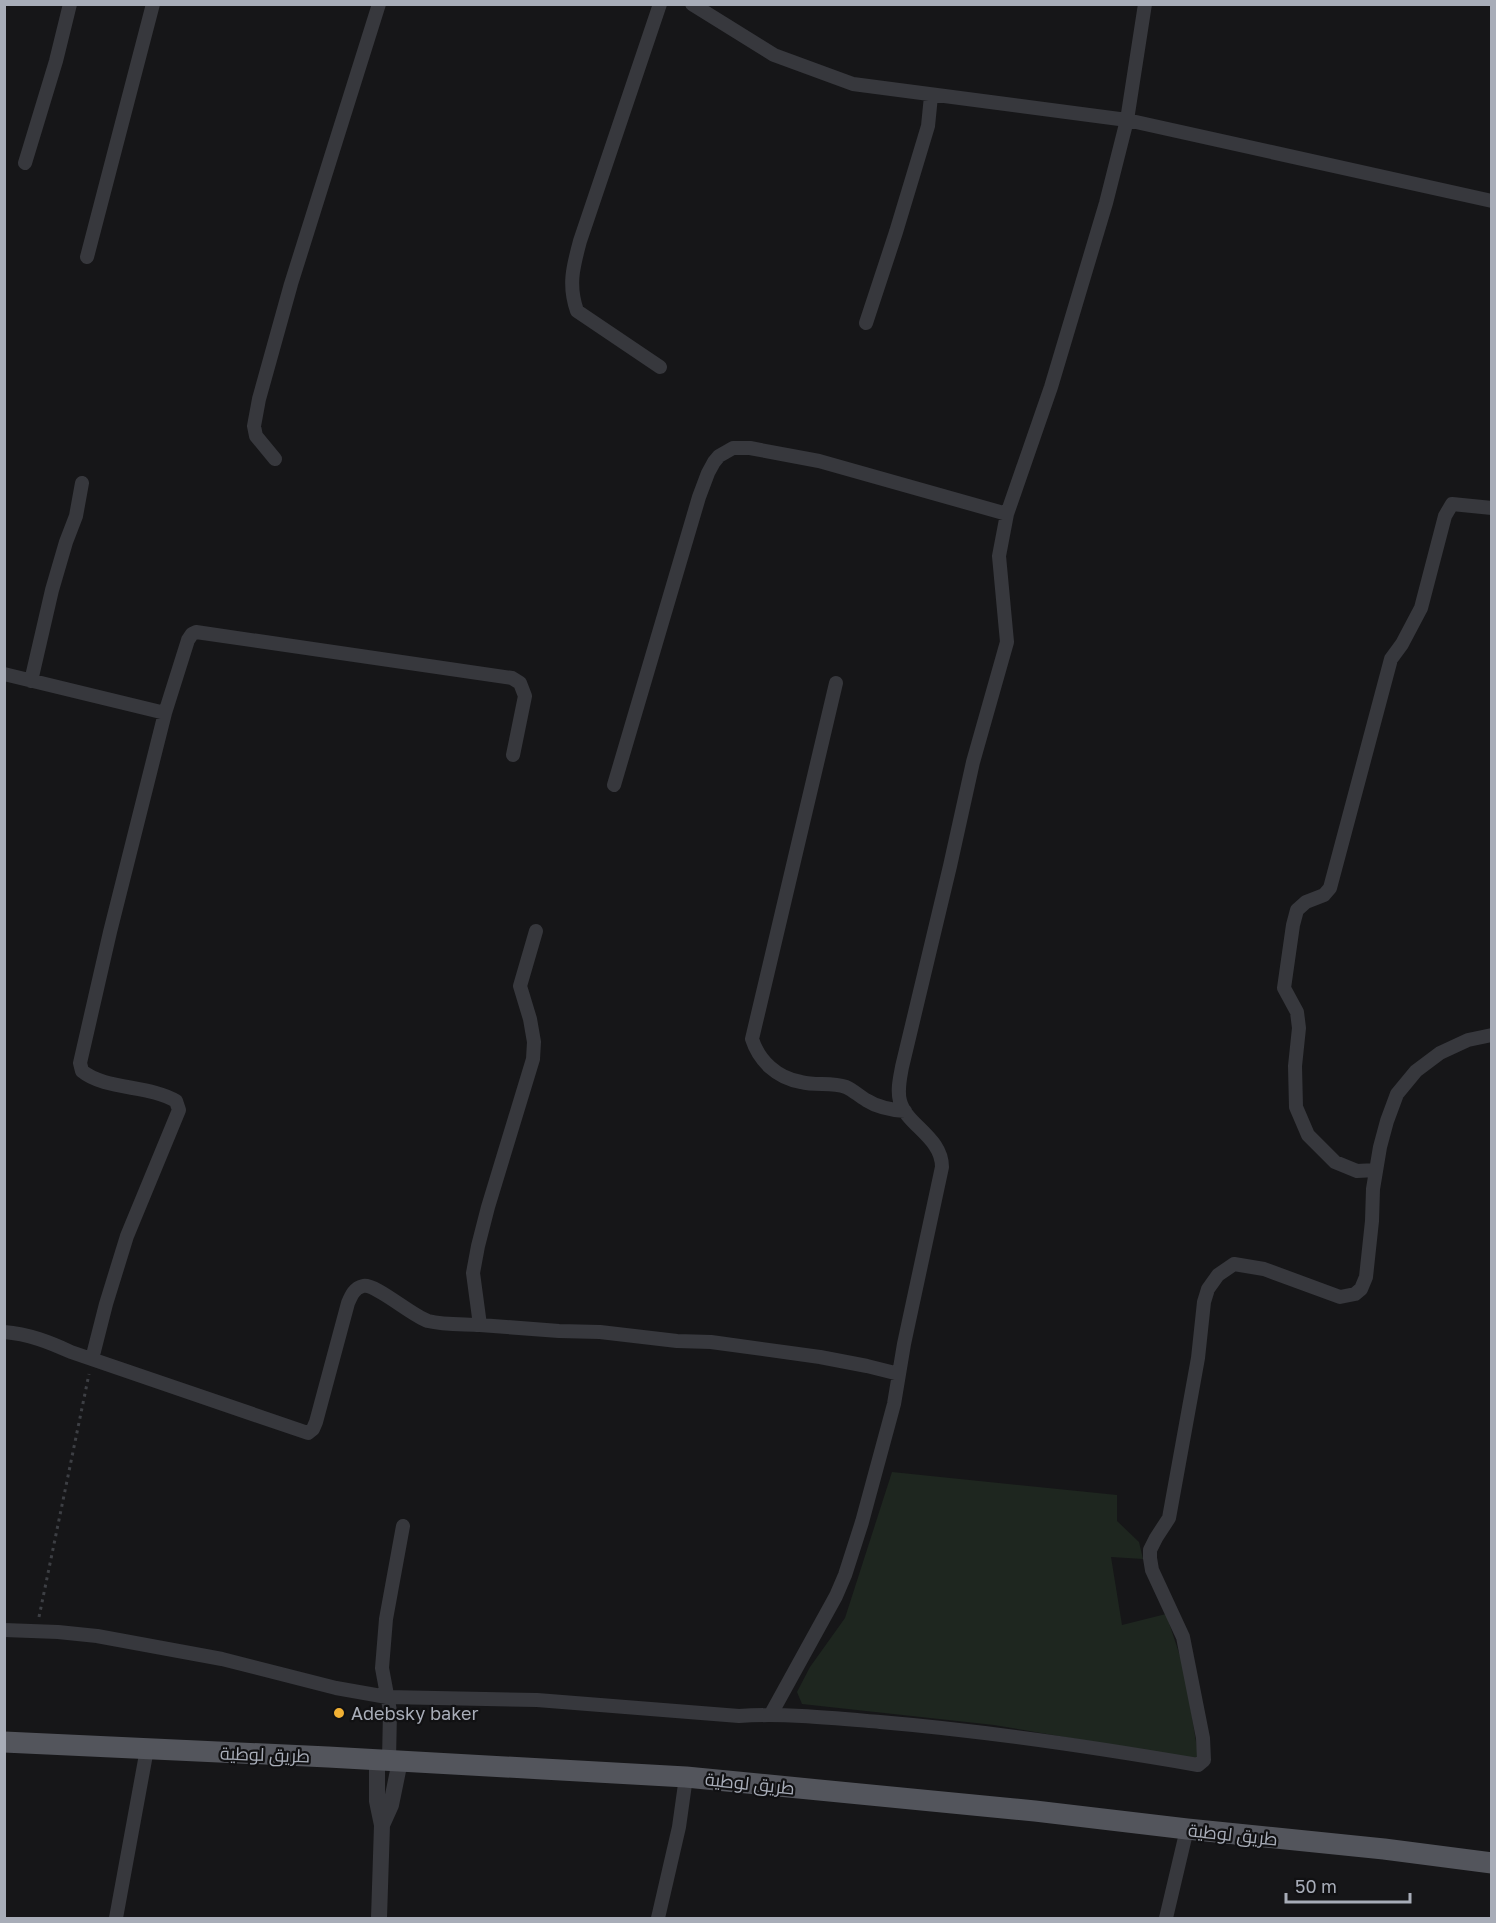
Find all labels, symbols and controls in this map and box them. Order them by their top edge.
place label: Adebsky baker [351,1702,478,1724]
marker: Adebsky baker [332,1706,346,1720]
street label: طريق لوطية [220,1741,310,1769]
street label: طريق لوطية [704,1767,796,1801]
street label: طريق لوطية [1187,1818,1279,1852]
scale bar [1286,1866,1410,1904]
text: 50 m [1295,1875,1337,1897]

